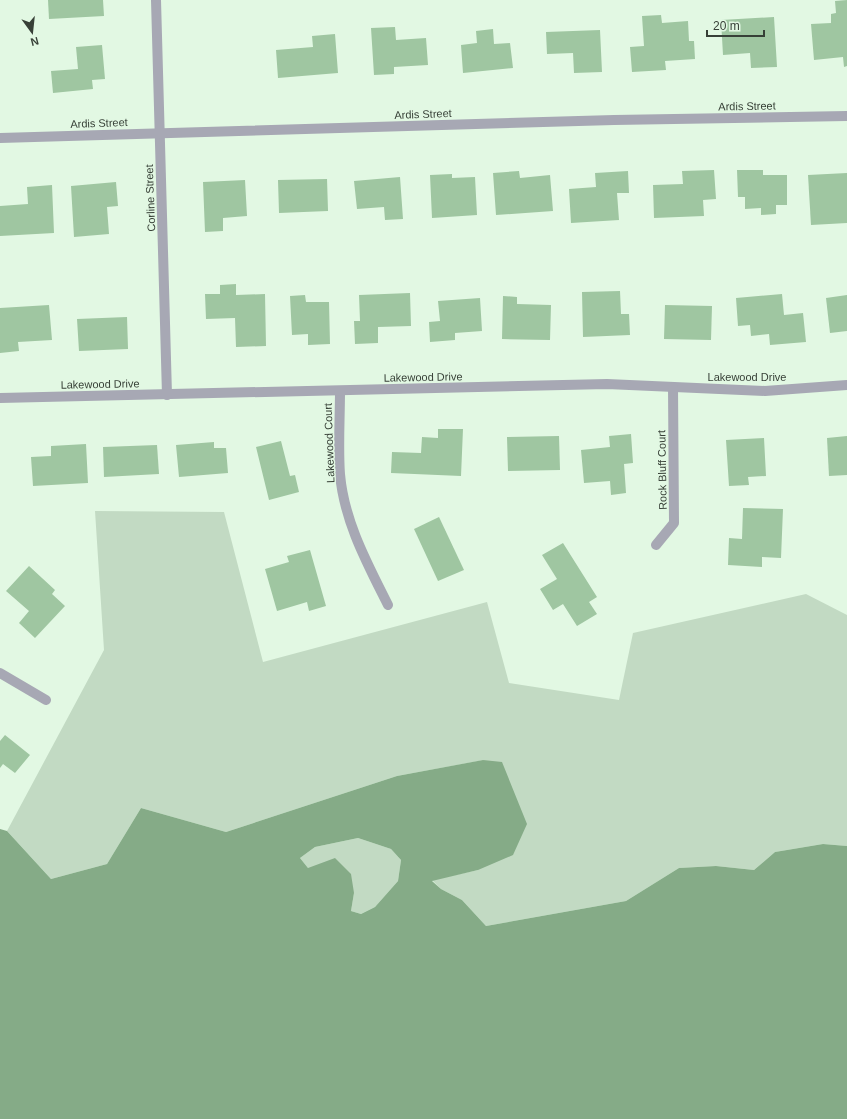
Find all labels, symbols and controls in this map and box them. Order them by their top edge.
north arrow [12,12,52,52]
scale bar [707,12,764,38]
text: 20 m [713,19,740,33]
text: N [29,35,40,48]
street label: Ardis Street [718,99,776,113]
street label: Ardis Street [394,107,452,121]
street label: Ardis Street [70,116,128,130]
street label: Corline Street [143,164,157,232]
street label: Lakewood Drive [383,370,463,384]
street label: Lakewood Drive [708,371,786,383]
street label: Lakewood Drive [60,377,140,391]
street label: Lakewood Court [322,403,336,483]
street label: Rock Bluff Court [655,430,669,510]

